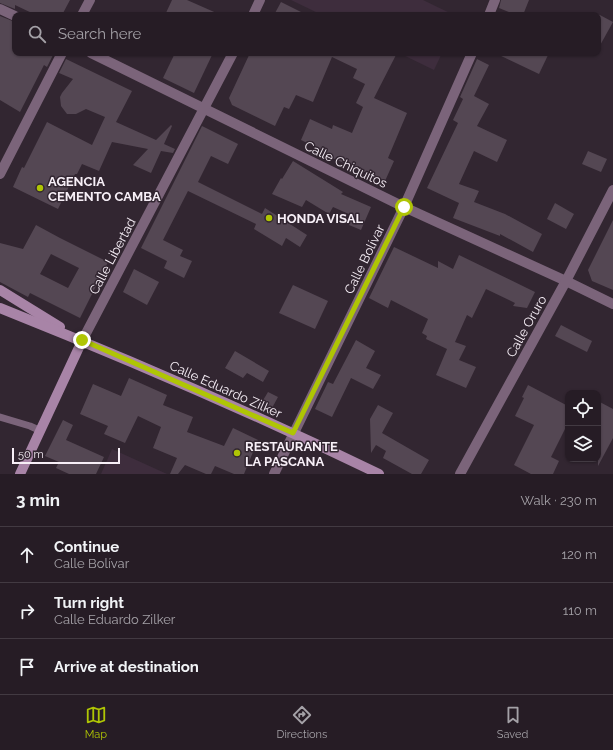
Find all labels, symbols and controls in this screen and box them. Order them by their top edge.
search box [12,12,601,56]
icon: search [26,23,48,45]
text: Search here [58,25,141,43]
street label: Calle Chiquitos [302,138,390,191]
place label: AGENCIA CEMENTO CAMBA [48,174,161,204]
marker: AGENCIA CEMENTO CAMBA [35,183,45,193]
route start [395,198,413,216]
place label: HONDA VISAL [277,211,363,226]
marker: HONDA VISAL [264,213,274,223]
street label: Calle Libertad [86,216,139,297]
street label: Calle Bolívar [341,222,388,296]
street label: Calle Oruro [503,293,550,360]
route end [73,331,91,349]
street label: Calle Eduardo Zilker [167,358,285,421]
map controls [565,390,601,462]
button: locate [565,390,601,426]
button: layers [565,426,601,462]
place label: RESTAURANTE LA PASCANA [245,439,338,469]
scale bar [12,446,120,465]
text: 50 m [18,448,44,461]
marker: RESTAURANTE LA PASCANA [232,448,242,458]
text: 3 min [16,490,60,510]
text: Walk · 230 m [521,493,597,508]
text: Continue [54,538,119,556]
icon: ahead [16,544,38,566]
text: 120 m [561,547,597,562]
text: Calle Bolívar [54,556,129,571]
text: Turn right [54,594,124,612]
icon: right [16,600,38,622]
text: 110 m [563,603,597,618]
text: Calle Eduardo Zilker [54,612,175,627]
icon: arrive [16,656,38,678]
text: Arrive at destination [54,658,199,676]
tab: Map [85,704,107,741]
tab: Directions [277,704,327,741]
tab: Saved [497,704,528,741]

